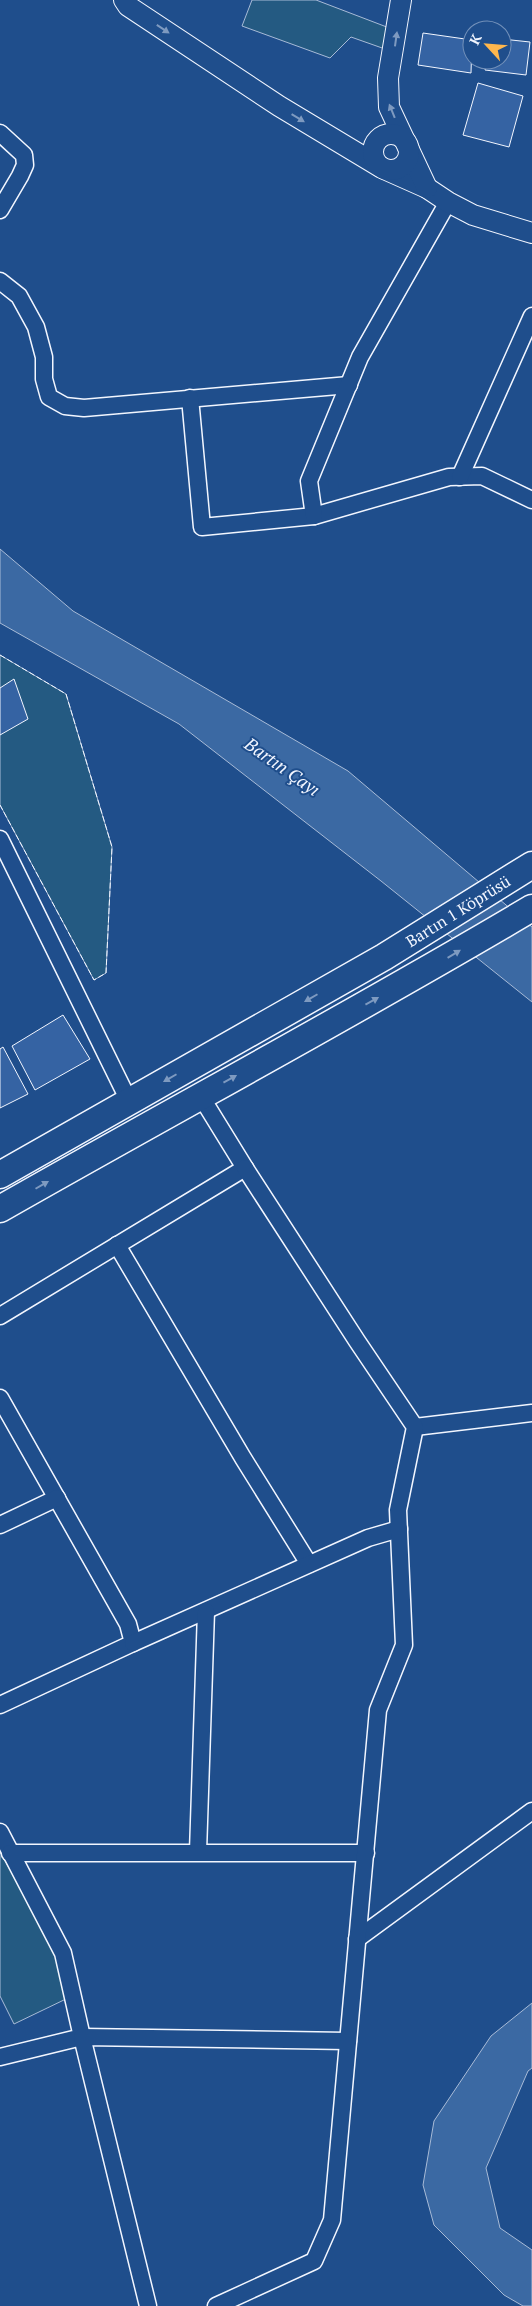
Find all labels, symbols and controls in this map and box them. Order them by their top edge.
north arrow [462,20,512,70]
one-way arrow [156,24,169,34]
text: K [464,30,486,48]
one-way arrow [392,31,400,47]
one-way arrow [388,104,396,118]
one-way arrow [292,114,305,123]
water label: Bartın Çayı [239,731,325,801]
street label: Bartın 1 Köprüsü [401,870,515,952]
one-way arrow [447,950,460,959]
one-way arrow [304,994,318,1002]
one-way arrow [365,997,379,1005]
one-way arrow [163,1074,176,1083]
one-way arrow [222,1075,237,1083]
one-way arrow [35,1181,50,1189]

